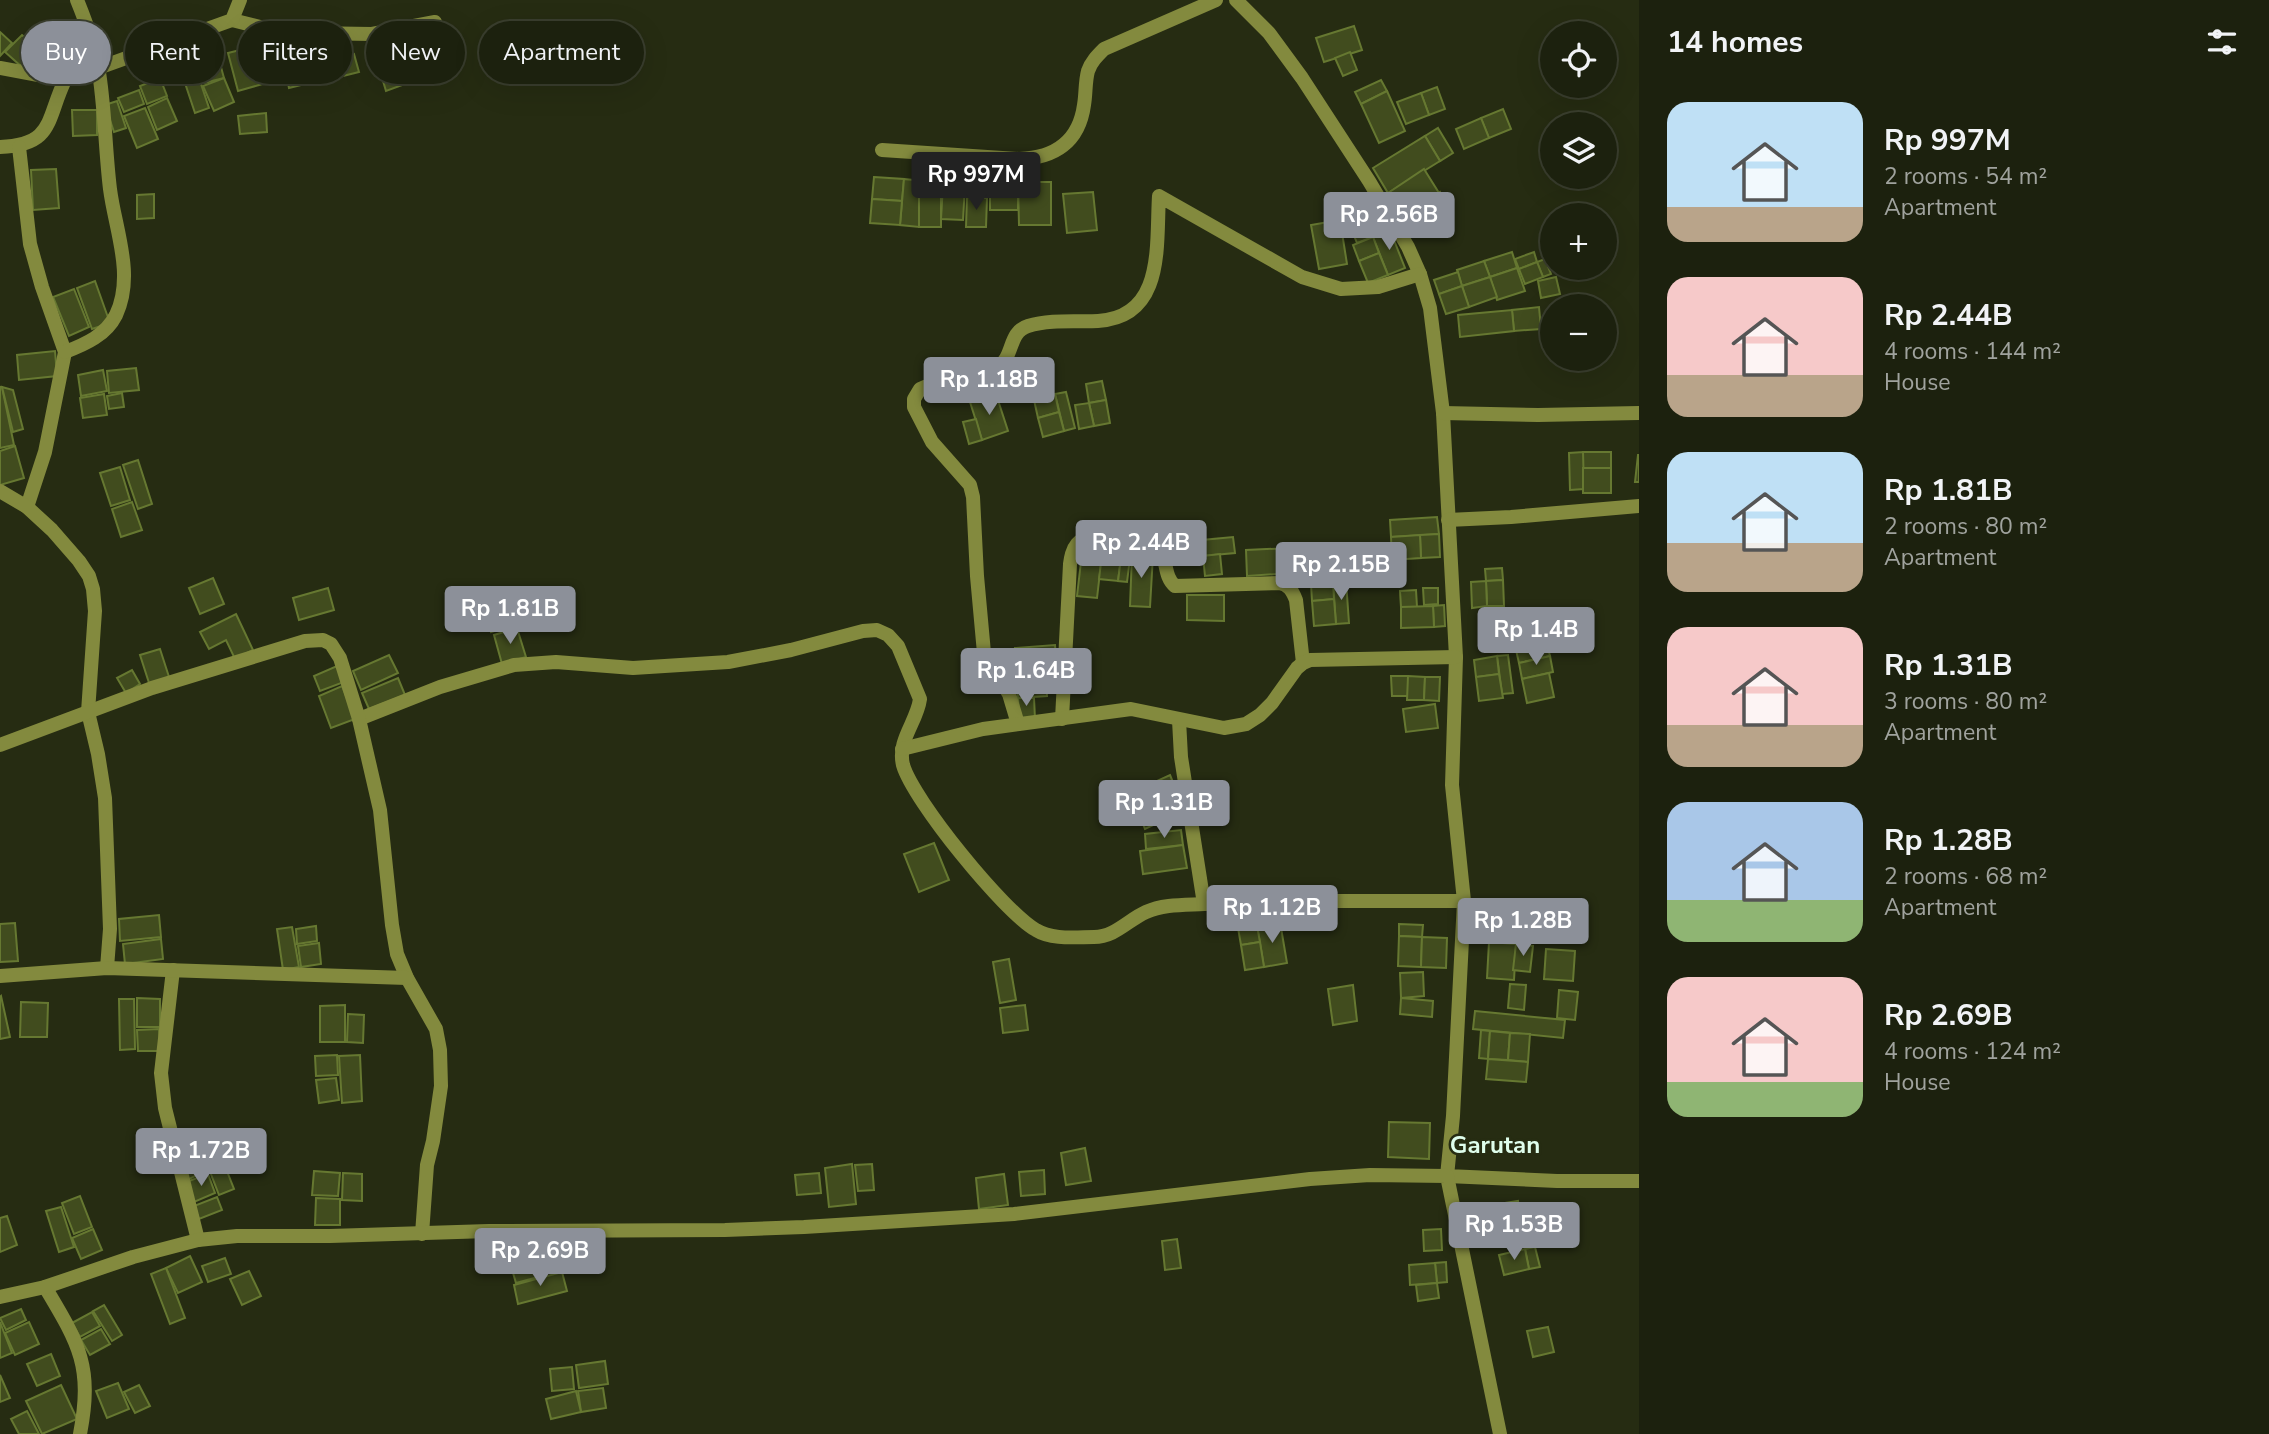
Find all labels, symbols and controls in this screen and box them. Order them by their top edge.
chip: Buy [21,21,111,84]
chip: Rent [125,21,224,84]
chip: Filters [238,21,352,84]
chip: New [366,21,465,84]
chip: Apartment [479,21,644,84]
map controls [1540,21,1617,371]
button: locate [1540,21,1617,98]
text: 14 homes [1667,22,1803,63]
icon: filters [2203,23,2241,61]
button: layers [1540,112,1617,189]
text: Rp 997M [1884,120,2011,161]
icon: home [1723,130,1807,214]
pin: Rp 997M [911,152,1041,212]
text: Rp 997M [927,159,1025,190]
text: 2 rooms · 54 m² [1884,161,2047,192]
pin: Rp 2.56B [1317,192,1461,252]
text: Apartment [1884,192,1996,223]
text: Rp 2.56B [1340,199,1438,230]
button: + [1540,203,1617,280]
button: − [1540,294,1617,371]
text: Rp 2.44B [1884,295,2013,336]
icon: home [1723,305,1807,389]
text: 4 rooms · 144 m² [1884,336,2061,367]
pin: Rp 1.18B [917,358,1061,417]
text: Rp 1.18B [940,364,1038,395]
text: House [1884,367,1951,398]
text: Rp 1.81B [1884,470,2013,511]
icon: home [1723,480,1807,564]
text: 2 rooms · 80 m² [1884,511,2047,542]
pin: Rp 2.44B [1069,520,1213,580]
text: Rp 2.44B [1092,527,1190,558]
pin: Rp 2.15B [1269,542,1413,602]
text: Apartment [1884,542,1996,573]
text: Rp 2.15B [1292,549,1390,580]
pin: Rp 1.81B [438,586,582,646]
text: Rp 1.81B [461,593,559,624]
pin: Rp 1.4B [1471,608,1601,667]
text: Rp 1.4B [1494,614,1578,645]
text: Rp 1.31B [1884,645,2013,686]
pin: Rp 1.64B [954,648,1098,708]
text: Rp 1.64B [977,655,1075,686]
icon: home [1723,655,1807,739]
text: 3 rooms · 80 m² [1884,686,2047,717]
text: Apartment [1884,717,1996,748]
pin: Rp 1.31B [1092,780,1236,840]
text: Rp 1.31B [1115,787,1213,818]
text: Rp 1.28B [1884,820,2013,861]
icon: home [1723,830,1807,914]
text: 2 rooms · 68 m² [1884,861,2047,892]
pin: Rp 1.12B [1200,886,1344,945]
text: Rp 1.12B [1223,892,1321,923]
text: Apartment [1884,892,1996,923]
pin: Rp 1.28B [1451,898,1595,958]
text: Rp 1.28B [1474,905,1572,936]
text: Rp 2.69B [1884,995,2013,1036]
icon: home [1723,1005,1807,1089]
text: 4 rooms · 124 m² [1884,1036,2061,1067]
text: House [1884,1067,1951,1098]
pin: Rp 1.72B [129,1128,273,1188]
district label: Garutan [1450,1129,1540,1161]
text: Rp 1.72B [152,1135,250,1166]
pin: Rp 1.53B [1442,1202,1586,1262]
text: Rp 1.53B [1465,1209,1563,1240]
pin: Rp 2.69B [468,1228,612,1288]
text: Rp 2.69B [491,1235,589,1266]

